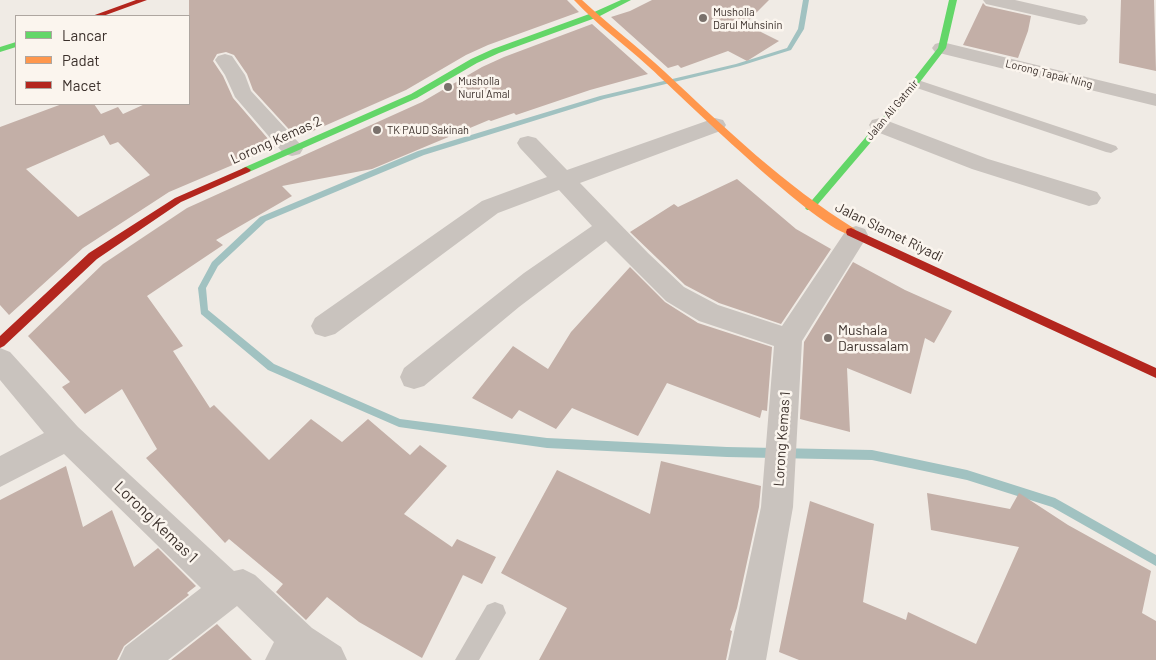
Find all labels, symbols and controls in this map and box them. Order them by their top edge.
place label: Musholla Darul Muhsinin [713,5,782,31]
marker: Musholla Darul Muhsinin [697,12,709,24]
legend [15,15,190,105]
text: Lancar [62,26,107,44]
text: Padat [62,51,100,69]
street label: Lorong Tapak Ning [1004,57,1094,91]
place label: Musholla Nurul Amal [458,74,510,100]
text: Macet [62,76,102,94]
street label: Jalan Ali Gatmir [863,77,921,143]
marker: Musholla Nurul Amal [442,81,454,93]
street label: Lorong Kemas 2 [228,112,324,168]
place label: TK PAUD Sakinah [387,123,469,137]
marker: TK PAUD Sakinah [371,124,383,136]
street label: Jalan Slamet Riyadi [832,199,946,265]
place label: Mushala Darussalam [838,322,909,354]
marker: Mushala Darussalam [822,332,834,344]
street label: Lorong Kemas 1 [770,391,794,487]
street label: Lorong Kemas 1 [110,477,202,567]

